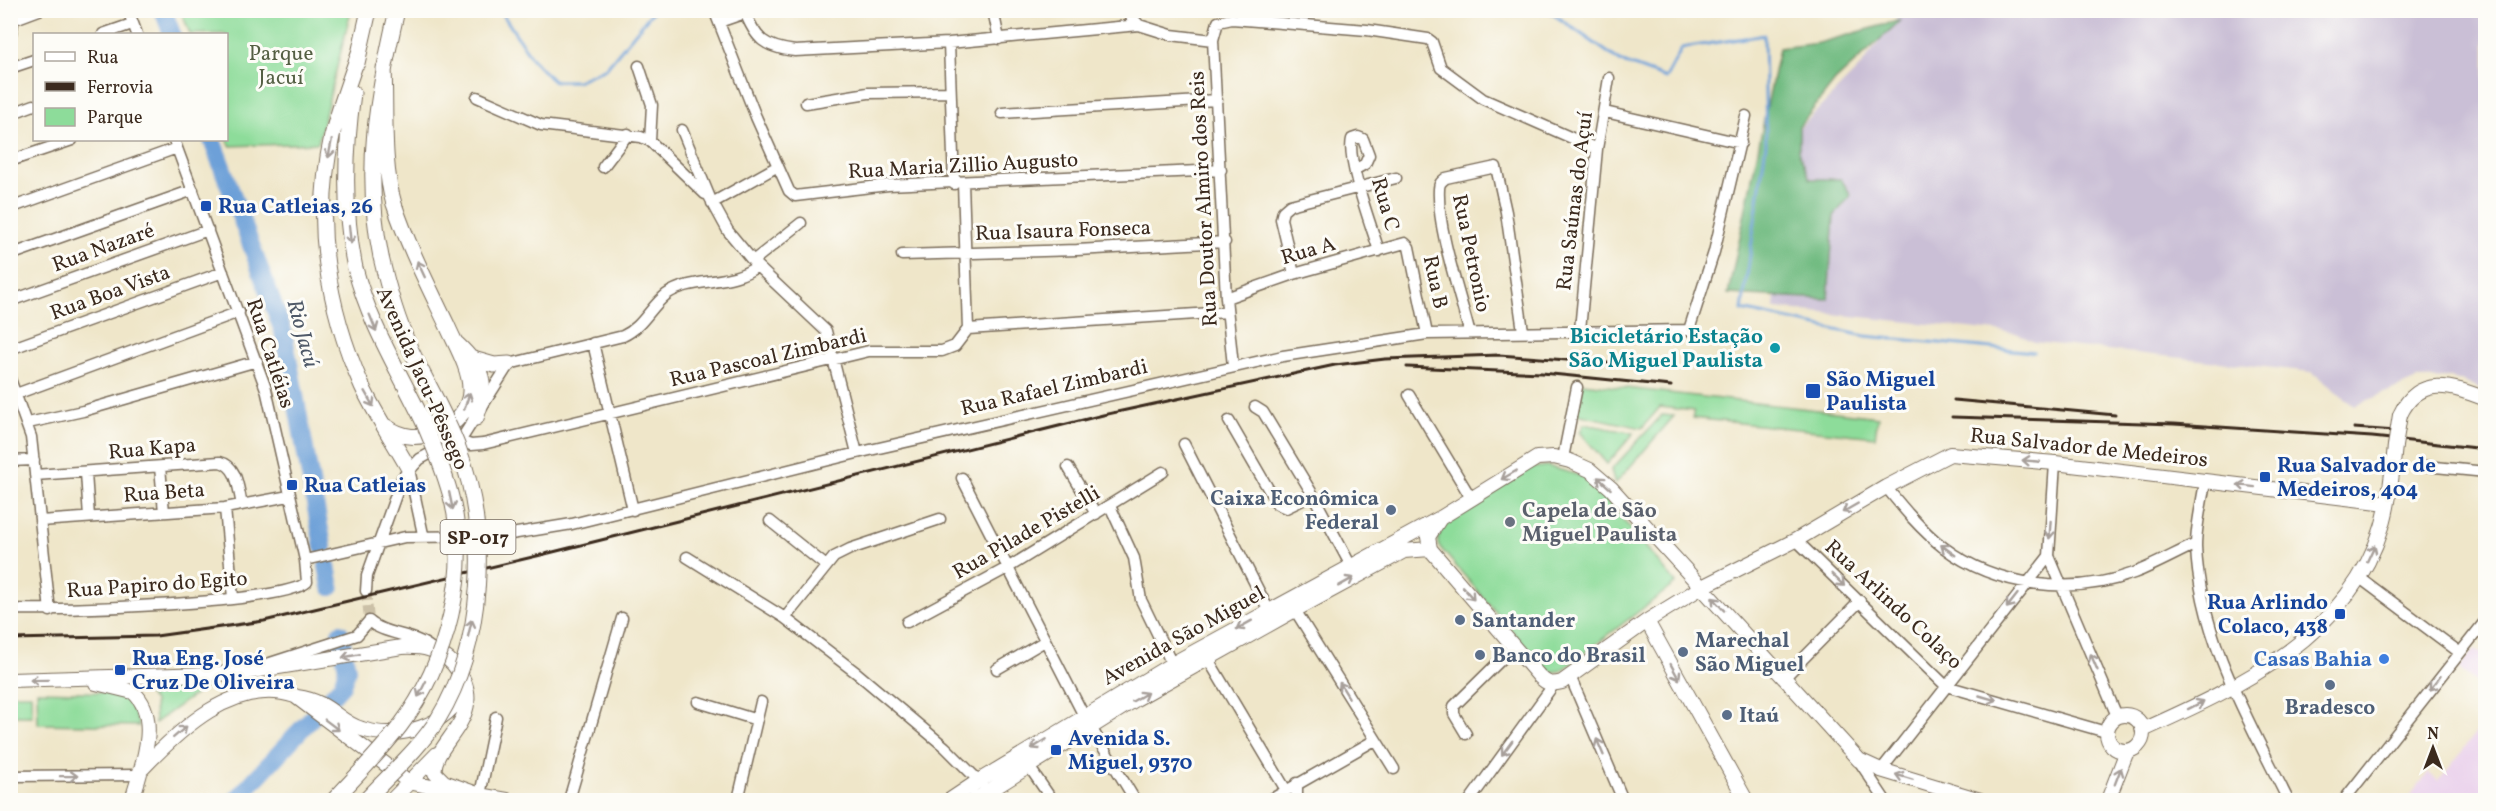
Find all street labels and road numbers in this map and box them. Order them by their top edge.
street label: Rua Doutor Almiro dos Reis [1183,70,1226,328]
street label: Rua Saúnas do Açuí [1550,109,1601,292]
street label: Rua Maria Zillio Augusto [847,146,1079,187]
street label: Rua C [1363,174,1406,235]
street label: Rua Petronio [1444,192,1497,315]
street label: Rua Isaura Fonseca [974,214,1152,249]
street label: Rua Nazaré [48,217,159,280]
street label: Rua A [1278,230,1339,273]
street label: Rua B [1415,253,1454,312]
street label: Rua Boa Vista [47,258,175,329]
street label: Avenida Jacu-Pêssego [368,282,475,475]
street label: Rua Catléias [238,295,301,412]
street label: Rua Pascoal Zimbardi [667,322,870,395]
street label: Rua Rafael Zimbardi [958,353,1151,424]
street label: Rua Salvador de Medeiros [1969,422,2209,475]
street label: Rua Kapa [107,431,197,468]
street label: Rua Beta [122,476,206,511]
street label: Rua Pilade Pistelli [948,479,1106,587]
road number: SP-017 [440,520,516,554]
street label: Rua Arlindo Colaço [1818,534,1968,677]
street label: Rua Papiro do Egito [66,565,249,606]
street label: Avenida São Miguel [1097,580,1270,693]

